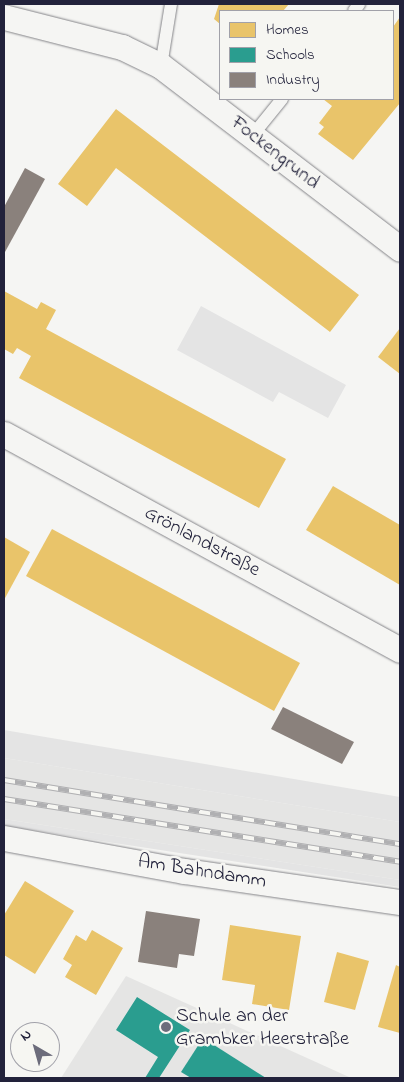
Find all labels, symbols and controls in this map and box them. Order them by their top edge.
legend [219,10,394,100]
text: Homes [266,19,309,41]
text: Schools [266,44,315,66]
text: Industry [266,69,320,91]
street label: Fockengrund [226,111,324,195]
street label: Grönlandstraße [140,501,264,583]
street label: Am Bahndamm [136,850,268,894]
place label: Schule an der Grambker Heerstraße [176,1004,349,1051]
marker: Schule an der Grambker Heerstraße [160,1021,172,1033]
north arrow [10,1022,60,1072]
text: N [16,1024,36,1047]

